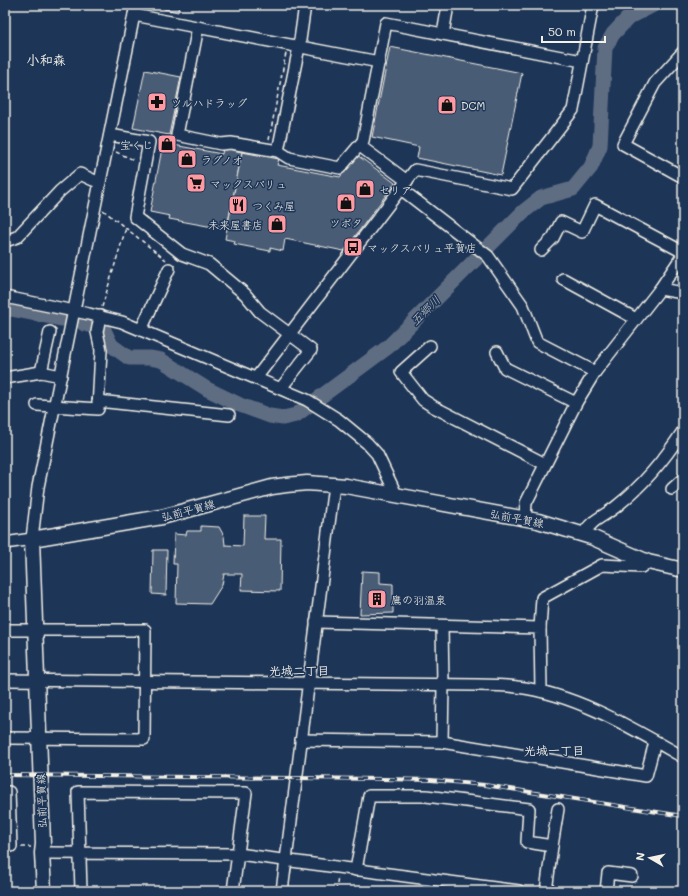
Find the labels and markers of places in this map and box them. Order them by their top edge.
pharmacy icon: ツルハドラッグ [146,91,168,113]
shop icon: DCM [436,94,458,116]
place label: ツルハドラッグ [171,95,248,110]
place label: DCM [461,98,485,113]
shop icon: 宝くじ [156,133,178,155]
place label: 宝くじ [120,137,153,152]
shop icon: ラグノオ [176,148,198,170]
place label: ラグノオ [201,152,243,167]
supermarket icon: マックスバリュ [185,172,207,194]
place label: マックスバリュ [210,176,287,191]
shop icon: セリア [354,178,376,200]
place label: セリア [379,182,412,197]
shop icon: ツボタ [335,192,357,214]
restaurant icon: つくみ屋 [227,194,249,216]
place label: つくみ屋 [252,198,295,213]
shop icon: 未来屋書店 [266,213,288,235]
place label: ツボタ [330,215,363,230]
place label: 未来屋書店 [208,217,263,232]
bus stop icon: マックスバリュ平賀店 [342,236,364,258]
place label: マックスバリュ平賀店 [367,240,477,255]
building icon: 鷹の羽温泉 [366,588,388,610]
place label: 鷹の羽温泉 [391,592,446,607]

